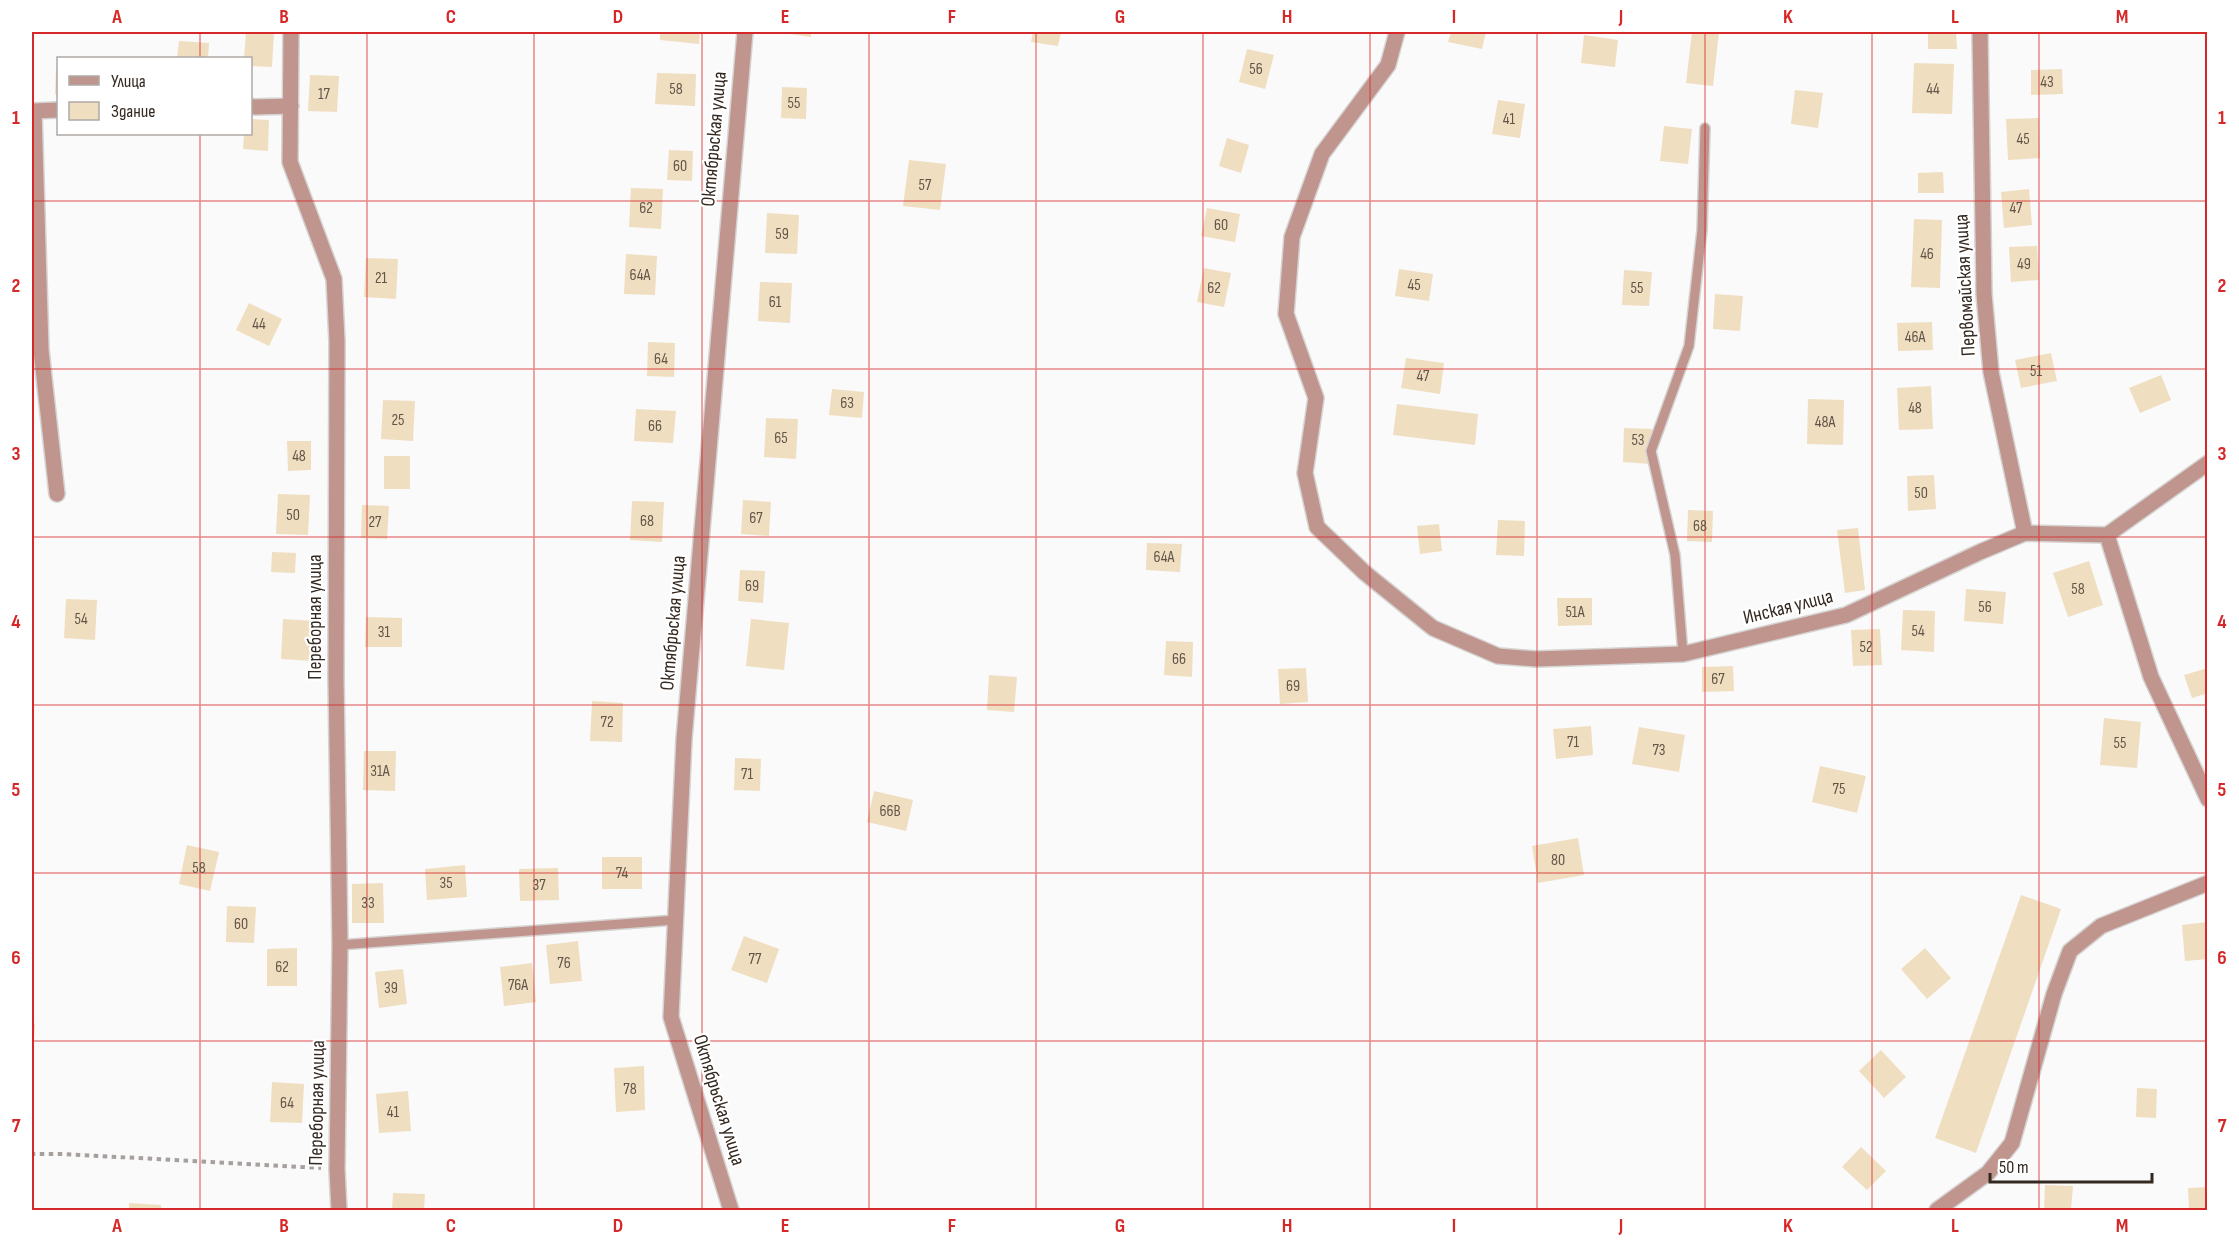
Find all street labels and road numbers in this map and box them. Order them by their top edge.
street label: Октябрьская улица [696,70,732,208]
street label: Первомайская улица [1949,213,1981,357]
street label: Переборная улица [303,554,327,680]
street label: Октябрьская улица [655,554,691,692]
street label: Инская улица [1741,584,1835,630]
street label: Октябрьская улица [688,1032,750,1168]
street label: Переборная улица [304,1040,330,1166]

